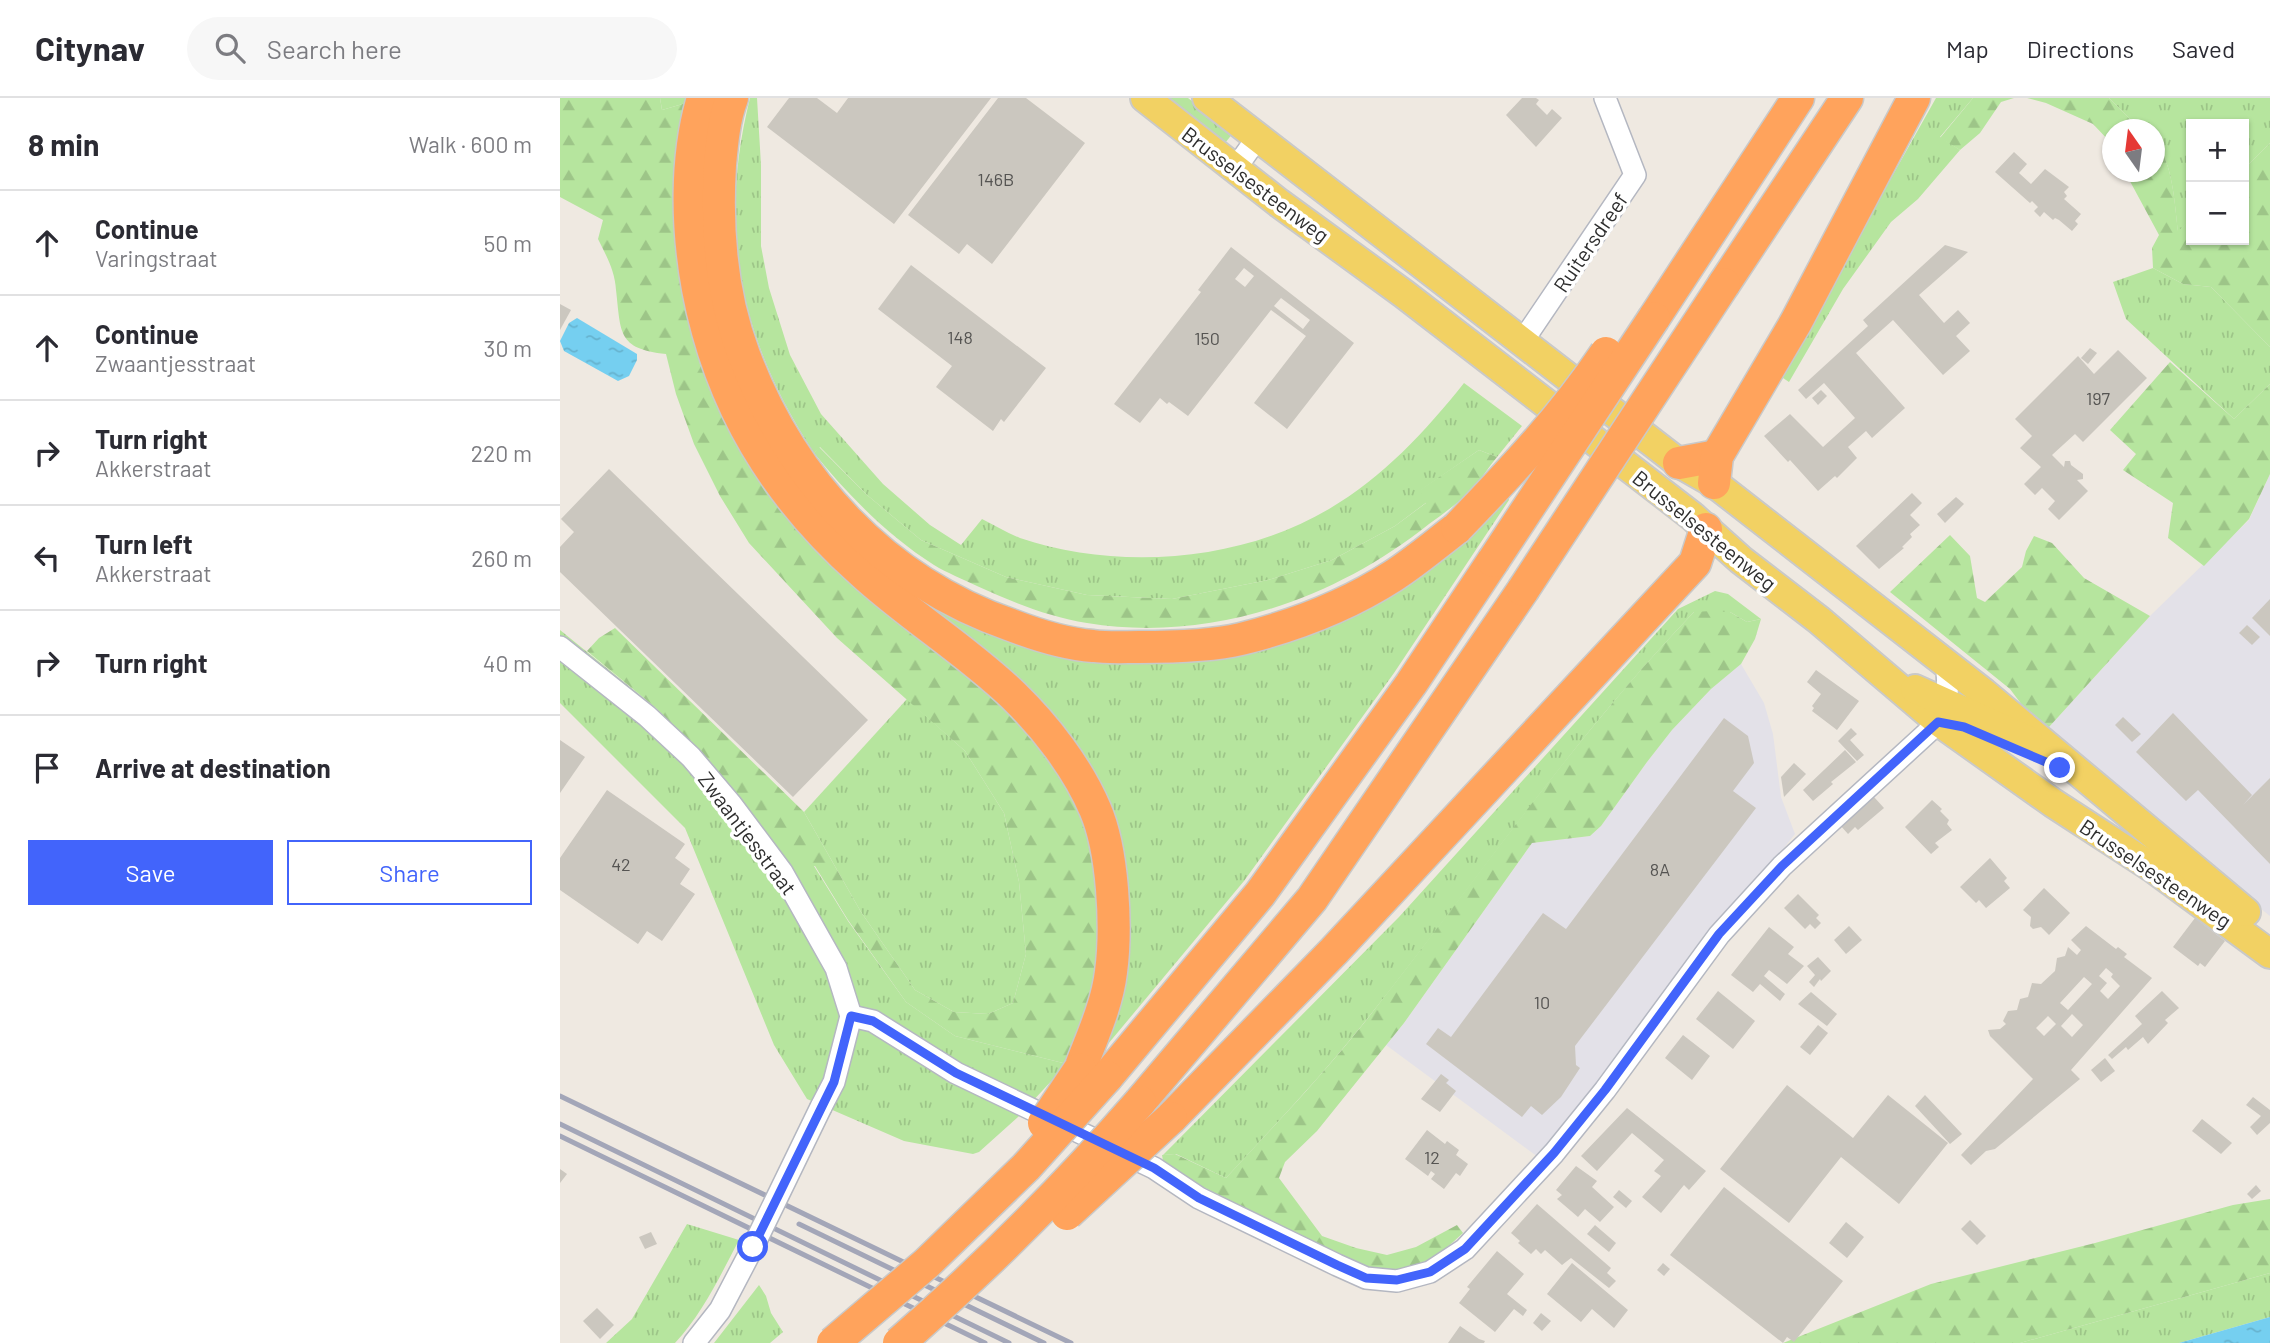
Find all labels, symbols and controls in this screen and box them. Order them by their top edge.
search box [187,17,677,80]
text: Citynav [35,28,145,68]
icon: search [211,29,249,67]
text: Search here [267,33,402,64]
text: Map [1946,34,1989,63]
text: Directions [2027,34,2134,63]
text: Saved [2172,34,2235,63]
north arrow [2102,119,2165,182]
map controls [2186,119,2249,245]
button: + [2186,119,2249,182]
street label: Brusselsesteenweg [1178,121,1334,247]
text: 8 min [28,126,99,162]
text: Walk · 600 m [409,130,532,158]
house number: 146B [978,168,1014,190]
button: − [2186,182,2249,245]
street label: Ruitersdreef [1548,188,1632,296]
text: Continue [95,213,199,244]
icon: ahead [28,224,66,262]
text: 50 m [484,229,532,257]
text: Varingstraat [95,244,218,272]
text: Continue [95,318,199,349]
house number: 148 [947,326,973,348]
house number: 150 [1194,327,1220,349]
icon: ahead [28,329,66,367]
text: 30 m [484,334,532,362]
text: Zwaantjesstraat [95,349,256,377]
house number: 197 [2086,387,2111,409]
text: Turn right [95,423,208,454]
icon: right [28,434,66,472]
text: 220 m [471,439,532,467]
text: Akkerstraat [95,454,212,482]
street label: Brusselsesteenweg [1628,465,1782,595]
text: Turn left [95,528,193,559]
icon: left [28,539,66,577]
text: 260 m [471,544,532,572]
text: Akkerstraat [95,559,212,587]
icon: right [28,644,66,682]
text: Turn right [95,647,208,678]
text: 40 m [483,649,532,677]
icon: arrive [28,749,66,787]
text: Arrive at destination [95,752,331,783]
route end [2044,752,2075,783]
street label: Zwaantjesstraat [694,767,802,899]
street label: Brusselsesteenweg [2076,813,2236,933]
button: Save [28,840,273,905]
button: Share [287,840,532,905]
house number: 42 [611,853,631,875]
house number: 8A [1650,858,1670,880]
house number: 10 [1534,991,1550,1013]
house number: 12 [1424,1146,1440,1168]
route start [737,1231,768,1262]

